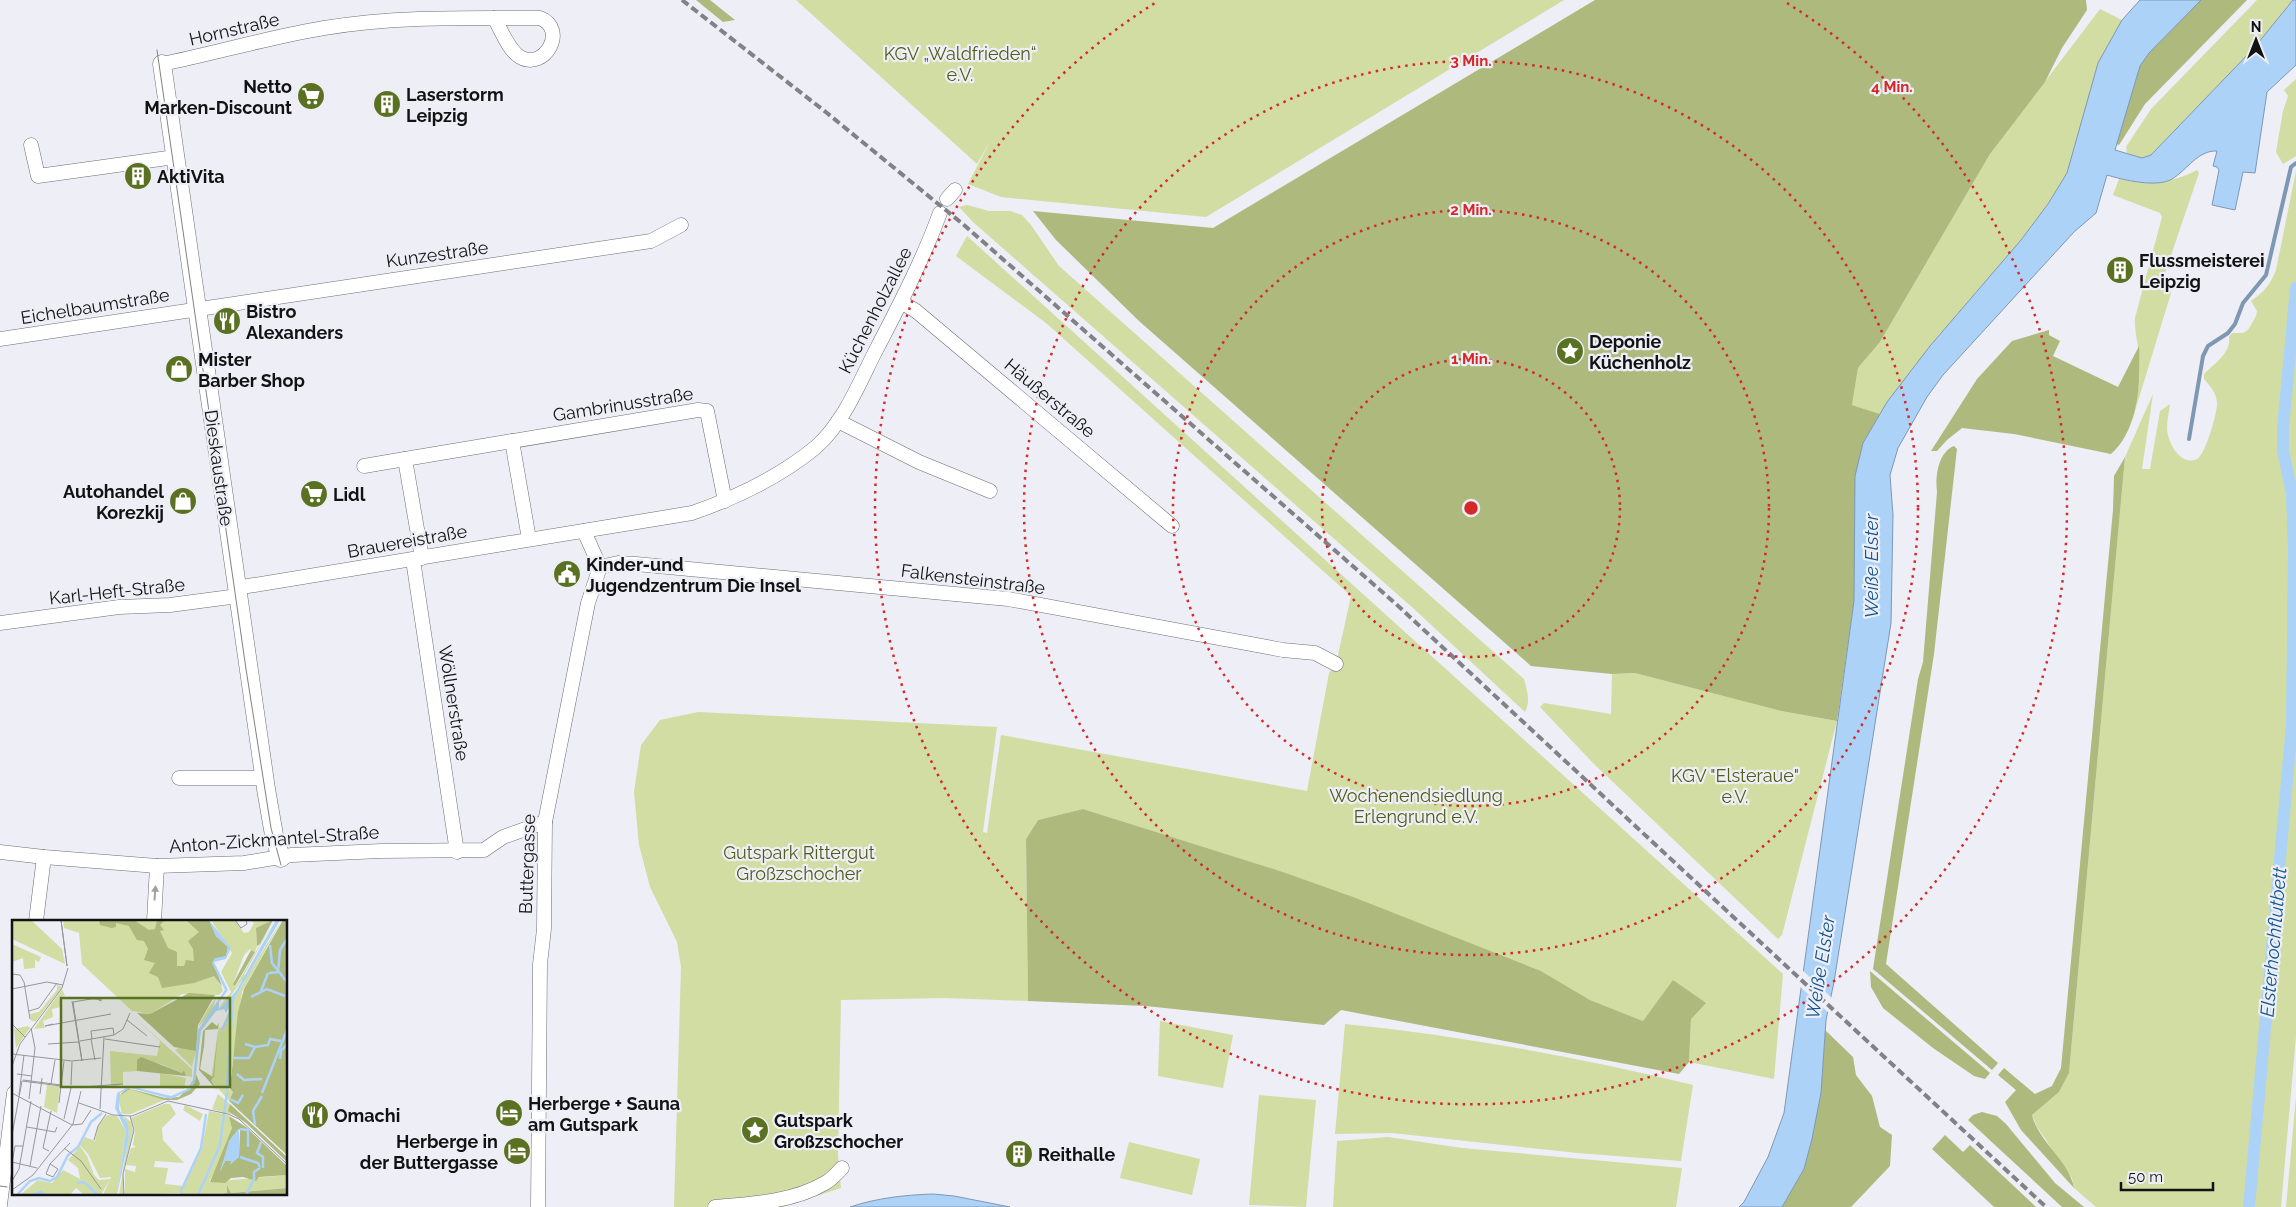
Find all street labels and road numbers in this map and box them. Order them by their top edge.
street label: Hornstraße [187,8,282,50]
street label: Kunzestraße [385,236,490,272]
street label: Küchenholzallee [834,243,916,377]
street label: Eichelbaumstraße [19,284,171,328]
street label: Häußerstraße [1000,354,1100,442]
street label: Gambrinusstraße [551,382,695,425]
street label: Dieskaustraße [200,408,238,528]
street label: Brauereistraße [346,520,469,562]
street label: Falkensteinstraße [900,560,1047,598]
street label: Karl-Heft-Straße [48,573,186,609]
street label: Wöllnerstraße [434,644,474,763]
street label: Buttergasse [515,813,539,914]
street label: Anton-Zickmantel-Straße [168,821,380,857]

